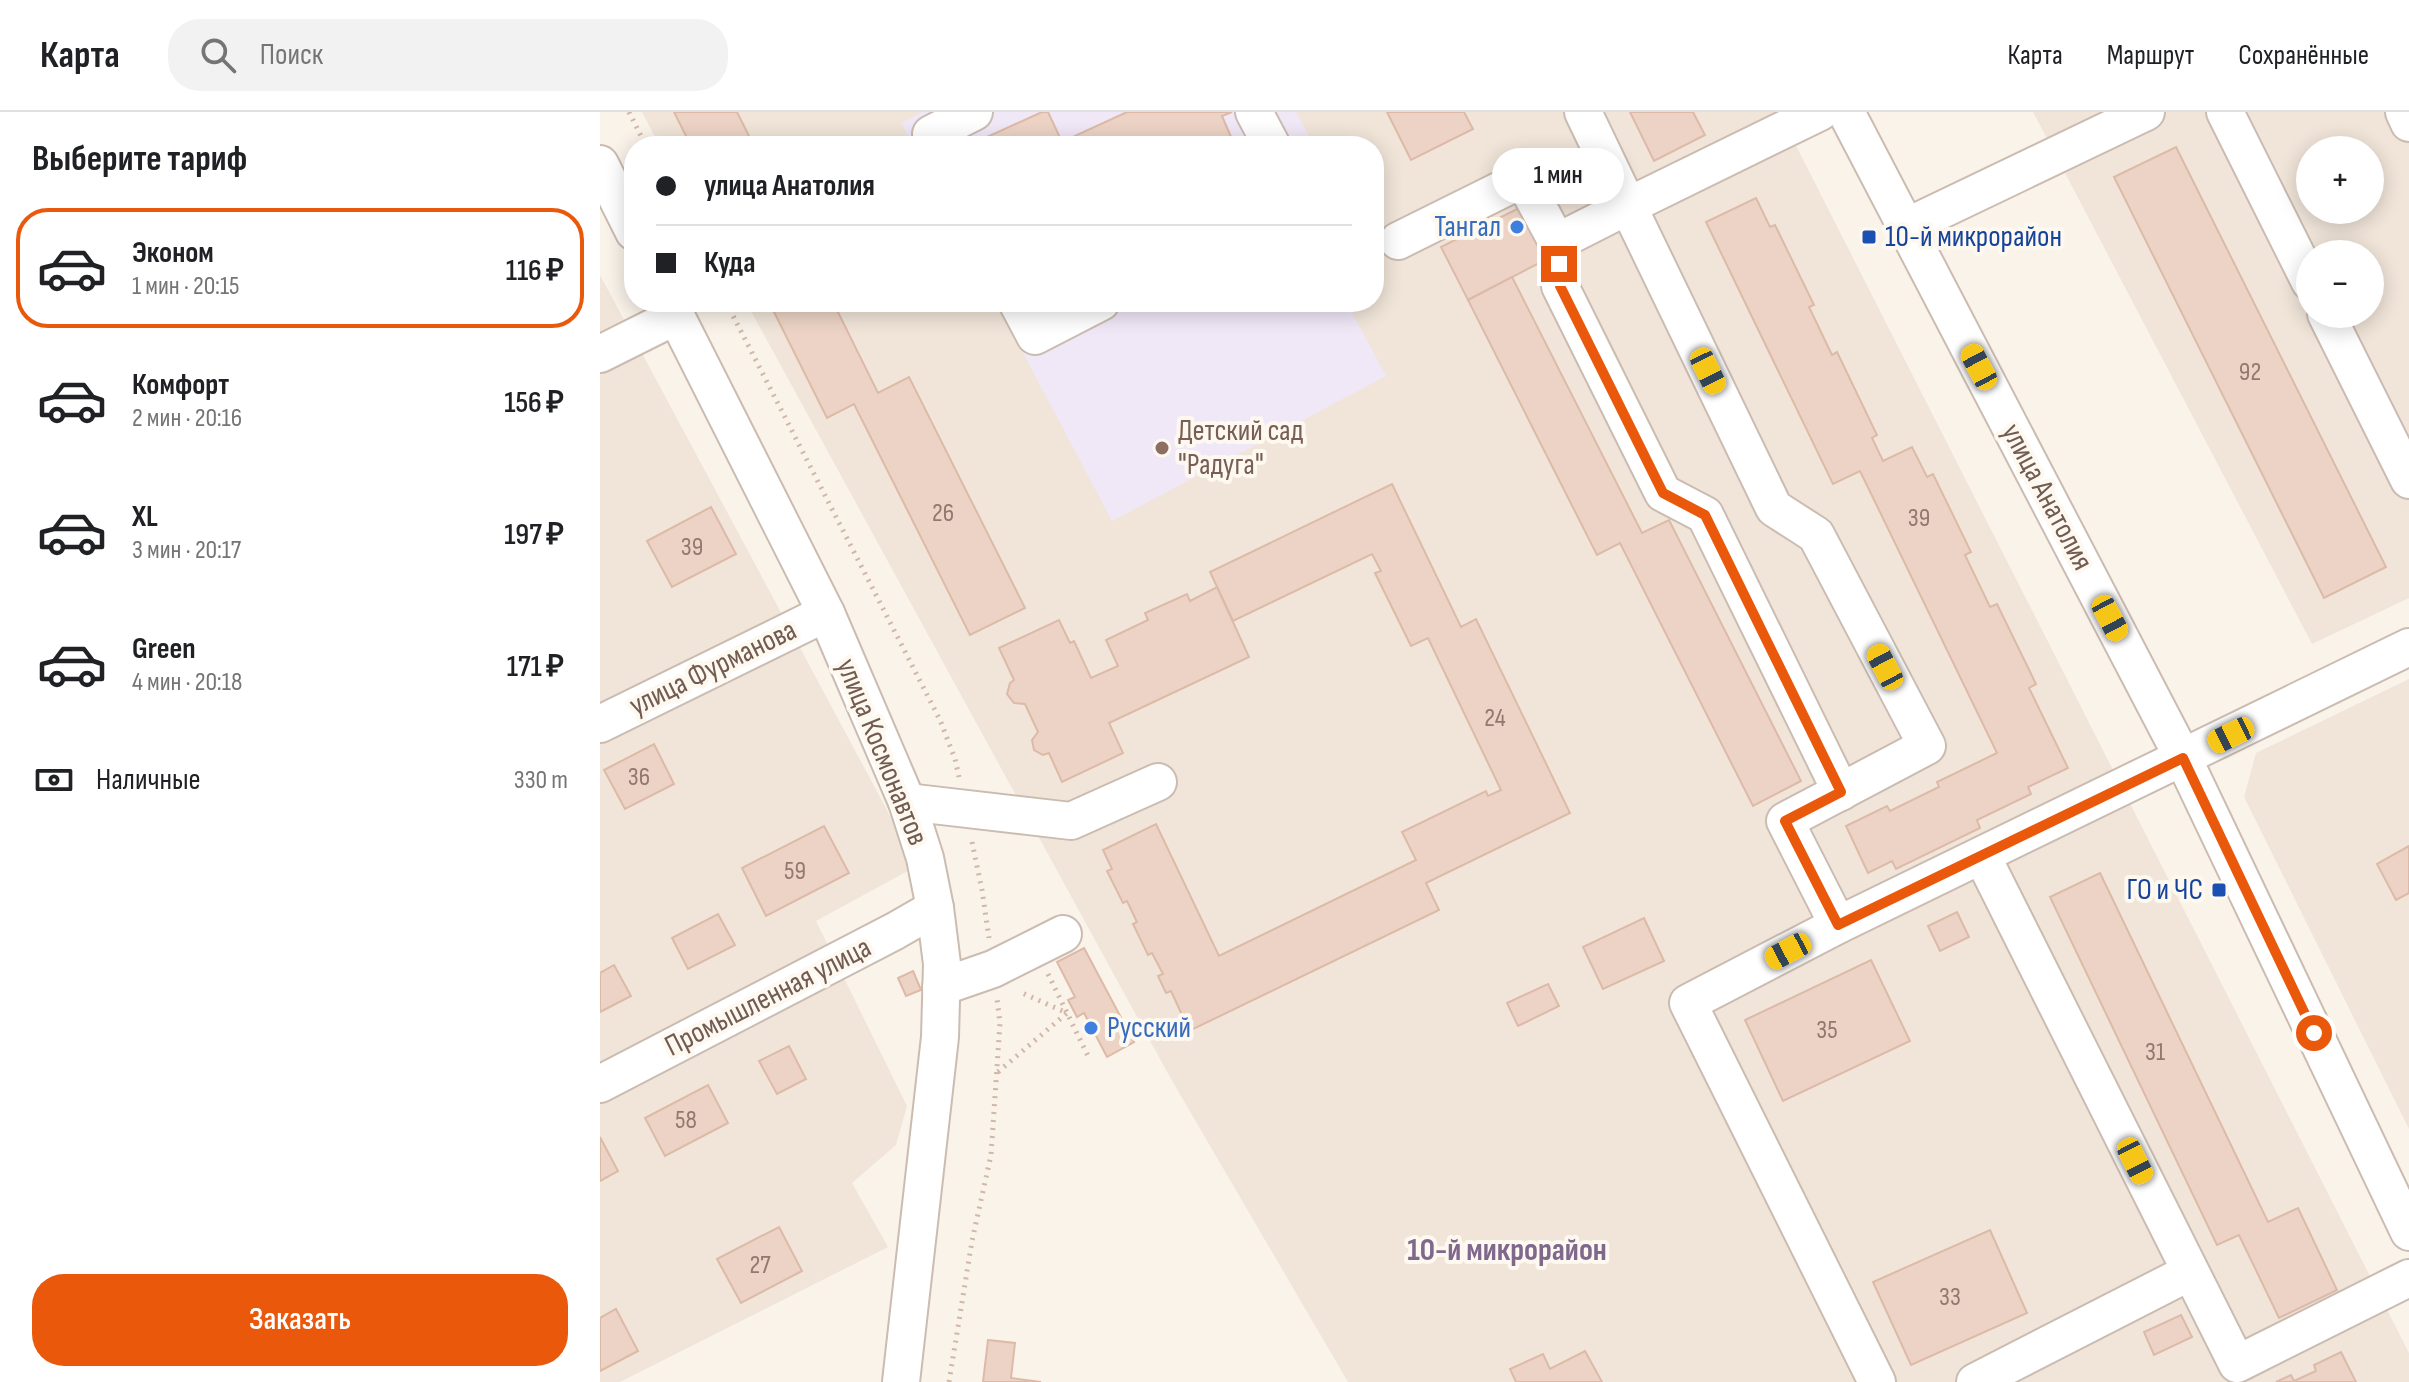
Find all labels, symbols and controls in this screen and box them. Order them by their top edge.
search box [168,19,728,91]
text: Карта [40,33,120,78]
icon: search [196,33,240,77]
text: Поиск [260,37,323,73]
text: Карта [2008,39,2063,72]
text: Маршрут [2107,39,2194,72]
text: Сохранённые [2238,39,2369,72]
map controls [2296,136,2384,328]
button: + [2296,136,2384,224]
text: Выберите тариф [32,138,247,181]
callout: 1 мин [1493,148,1625,204]
text: 1 мин [1533,160,1583,191]
text: улица Анатолия [704,168,875,204]
place label: Тангал [1434,209,1501,245]
marker: Тангал [1508,218,1526,236]
place label: 10-й микрорайон [1885,219,2062,255]
marker: 10-й микрорайон [1860,228,1878,246]
icon: car [36,232,108,304]
text: Эконом [132,235,214,271]
button: − [2296,240,2384,328]
text: Куда [704,245,755,281]
route end [1541,246,1577,282]
text: 116 ₽ [506,253,564,289]
text: 1 мин · 20:15 [132,271,240,302]
car [1957,340,2001,394]
car [1687,344,1729,398]
house number: 92 [2239,357,2261,388]
icon: car [36,364,108,436]
text: Комфорт [132,367,229,403]
text: 156 ₽ [504,385,564,421]
text: 2 мин · 20:16 [132,403,242,434]
place label: Детский сад "Радуга" [1178,413,1304,483]
street label: улица Анатолия [1993,418,2101,576]
marker: Детский сад "Радуга" [1153,439,1171,457]
icon: car [36,496,108,568]
house number: 26 [932,498,954,529]
text: XL [132,499,158,535]
house number: 39 [1908,503,1930,534]
text: 197 ₽ [504,517,564,553]
house number: 39 [681,532,703,563]
text: 3 мин · 20:17 [132,535,241,566]
car [2088,591,2132,645]
street label: улица Фурманова [624,612,802,724]
icon: car [36,628,108,700]
text: Green [132,631,196,667]
car [1863,640,1907,694]
text: 171 ₽ [507,649,564,685]
street label: улица Космонавтов [828,653,936,851]
text: 4 мин · 20:18 [132,667,242,698]
house number: 24 [1484,703,1506,734]
car [2204,714,2258,756]
icon: cash [32,758,76,802]
text: Наличные [96,762,201,798]
house number: 36 [628,762,650,793]
text: 330 m [514,765,568,796]
house number: 59 [784,856,806,887]
place label: ГО и ЧС [2127,872,2203,908]
marker: ГО и ЧС [2210,881,2228,899]
car [1761,929,1815,973]
street label: Промышленная улица [659,930,877,1064]
place label: Русский [1107,1010,1191,1046]
house number: 35 [1816,1015,1838,1046]
route start [2296,1015,2332,1051]
marker: Русский [1082,1019,1100,1037]
house number: 31 [2145,1037,2165,1068]
house number: 58 [675,1105,697,1136]
car [2113,1134,2157,1188]
district label: 10-й микрорайон [1407,1231,1607,1270]
house number: 27 [749,1250,771,1281]
button: Заказать [32,1274,568,1366]
house number: 33 [1939,1282,1961,1313]

